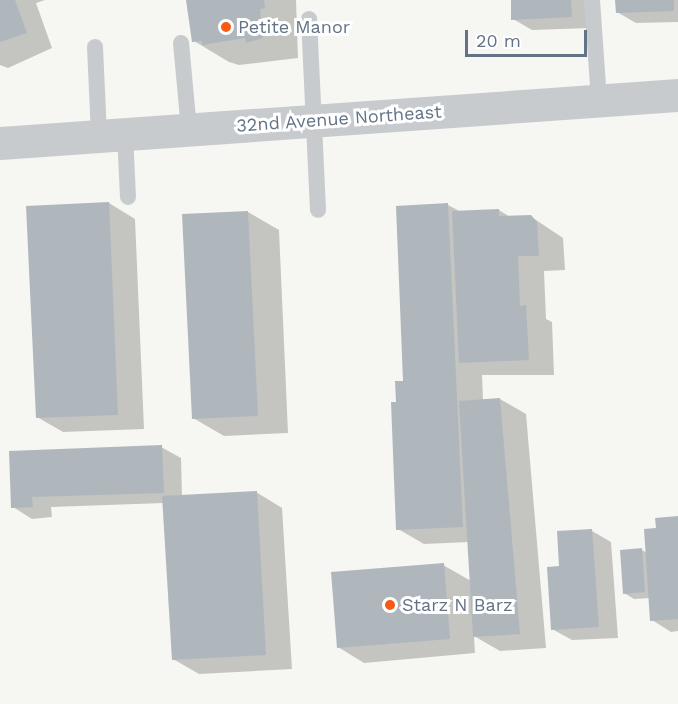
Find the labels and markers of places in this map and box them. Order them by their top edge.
place label: Petite Manor [238,16,350,38]
marker: Petite Manor [219,20,233,34]
place label: Starz N Barz [402,594,513,616]
marker: Starz N Barz [383,598,397,612]

